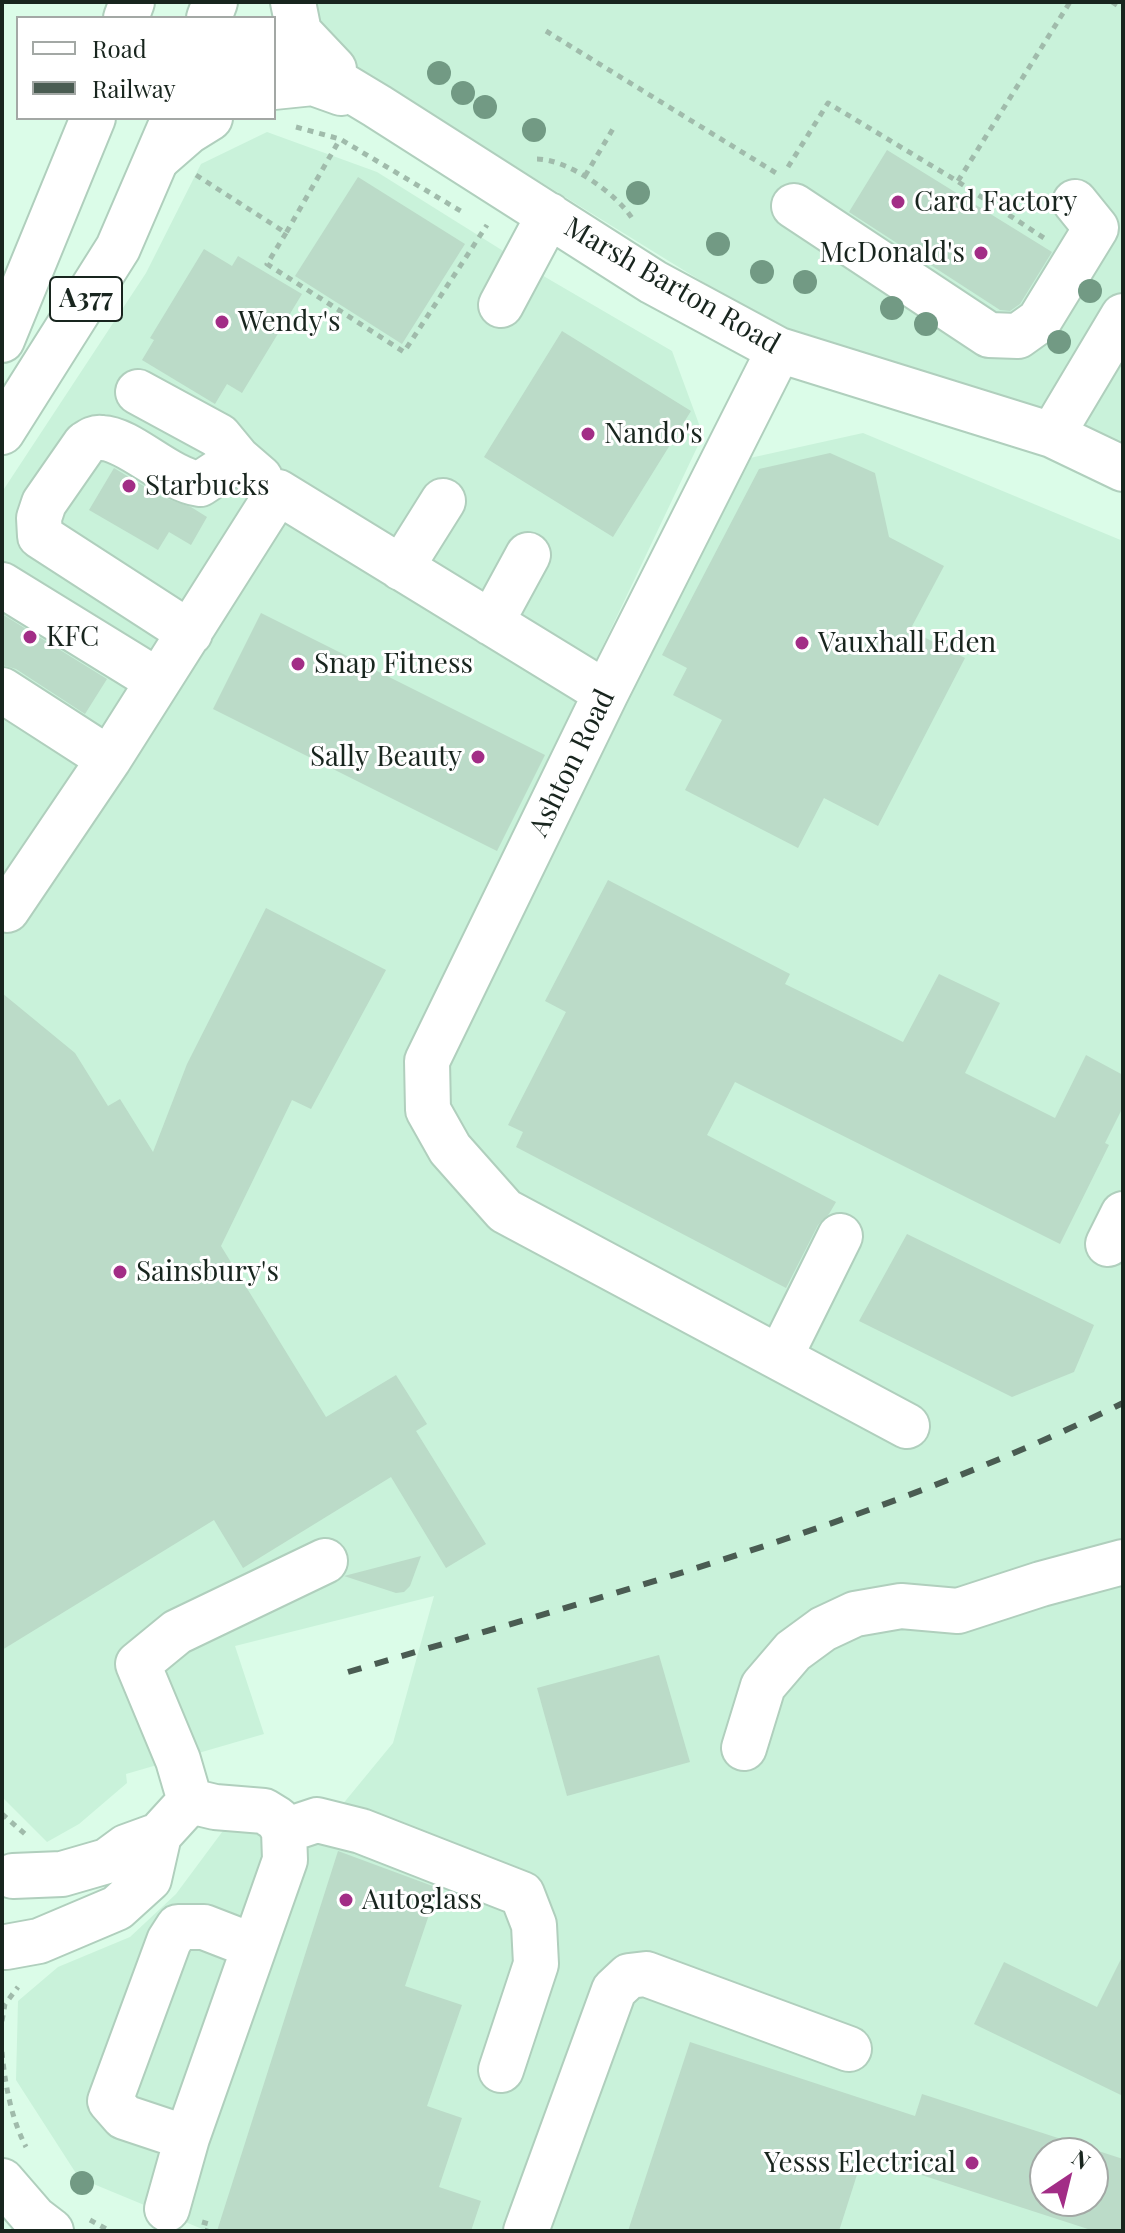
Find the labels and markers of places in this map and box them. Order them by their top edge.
place label: Card Factory [914,185,1077,219]
marker: Card Factory [889,193,907,211]
place label: McDonald's [819,236,965,270]
marker: McDonald's [972,244,990,262]
place label: Wendy's [238,305,340,339]
marker: Wendy's [213,313,231,331]
place label: Nando's [604,417,703,451]
marker: Nando's [579,425,597,443]
place label: Starbucks [145,469,269,503]
marker: Starbucks [120,477,138,495]
place label: KFC [46,620,99,654]
place label: Vauxhall Eden [818,626,996,660]
marker: KFC [21,628,39,646]
marker: Vauxhall Eden [793,634,811,652]
place label: Snap Fitness [314,647,473,681]
marker: Snap Fitness [289,655,307,673]
place label: Sally Beauty [310,740,462,774]
marker: Sally Beauty [469,748,487,766]
place label: Sainsbury's [136,1255,279,1289]
marker: Sainsbury's [111,1263,129,1281]
place label: Autoglass [362,1883,482,1917]
marker: Autoglass [337,1891,355,1909]
place label: Yesss Electrical [764,2146,956,2180]
marker: Yesss Electrical [963,2154,981,2172]

